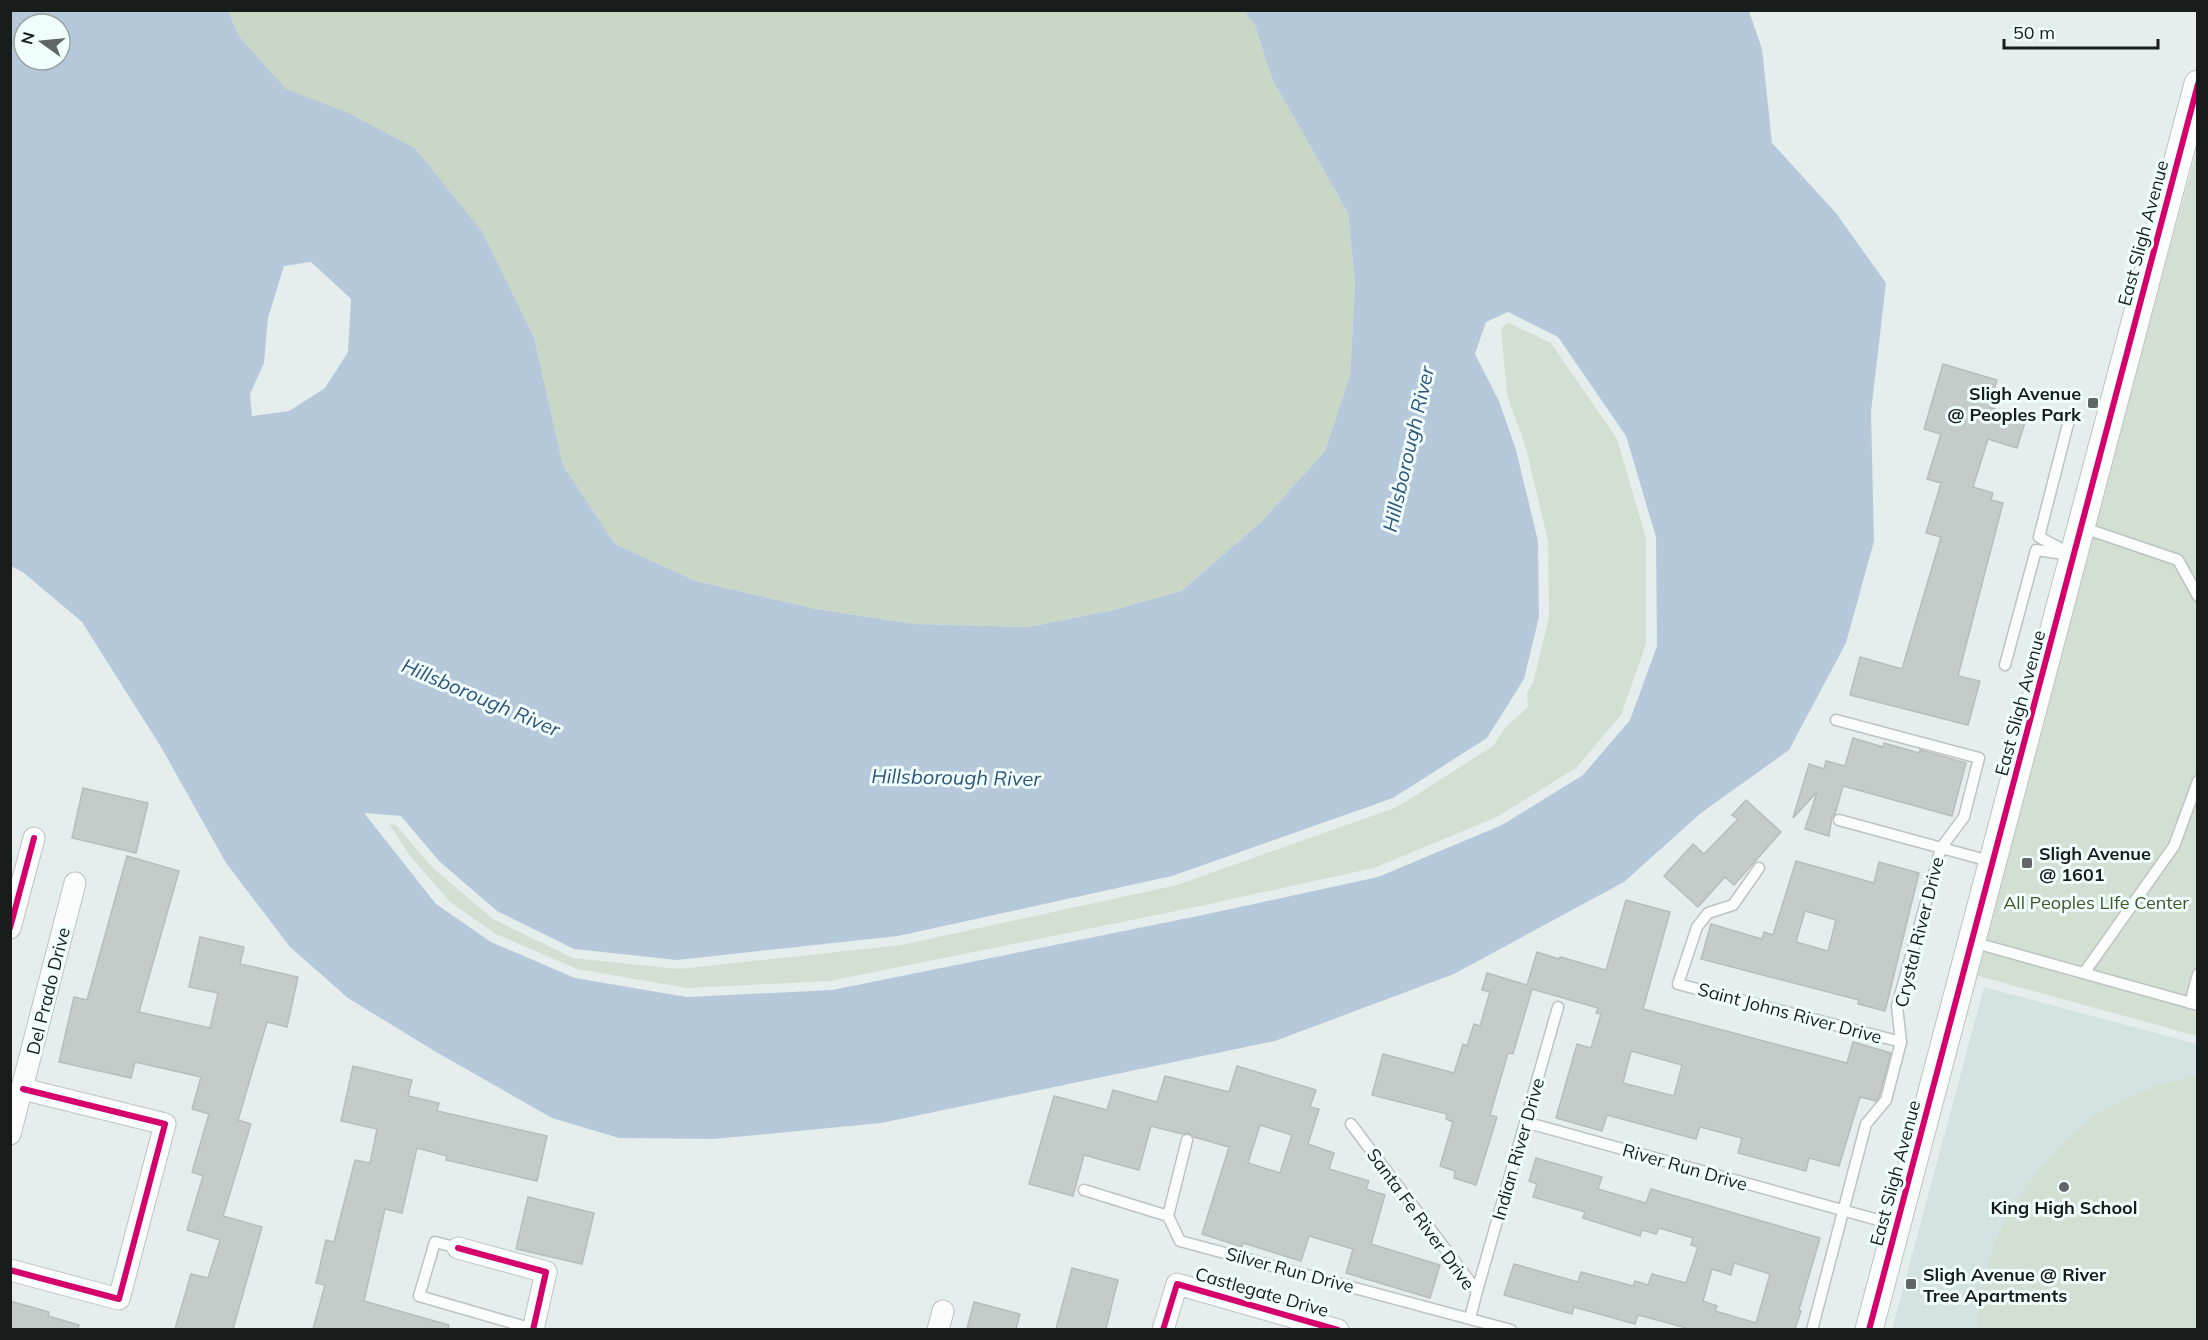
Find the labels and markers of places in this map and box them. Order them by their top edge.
place label: Sligh Avenue @ Peoples Park [1947,382,2082,426]
marker: Sligh Avenue @ Peoples Park [2086,396,2100,410]
place label: Sligh Avenue @ 1601 [2039,842,2151,886]
marker: Sligh Avenue @ 1601 [2020,856,2034,870]
marker: King High School [2057,1180,2071,1194]
place label: King High School [1991,1196,2137,1219]
place label: Sligh Avenue @ River Tree Apartments [1923,1263,2107,1307]
marker: Sligh Avenue @ River Tree Apartments [1904,1277,1918,1291]

